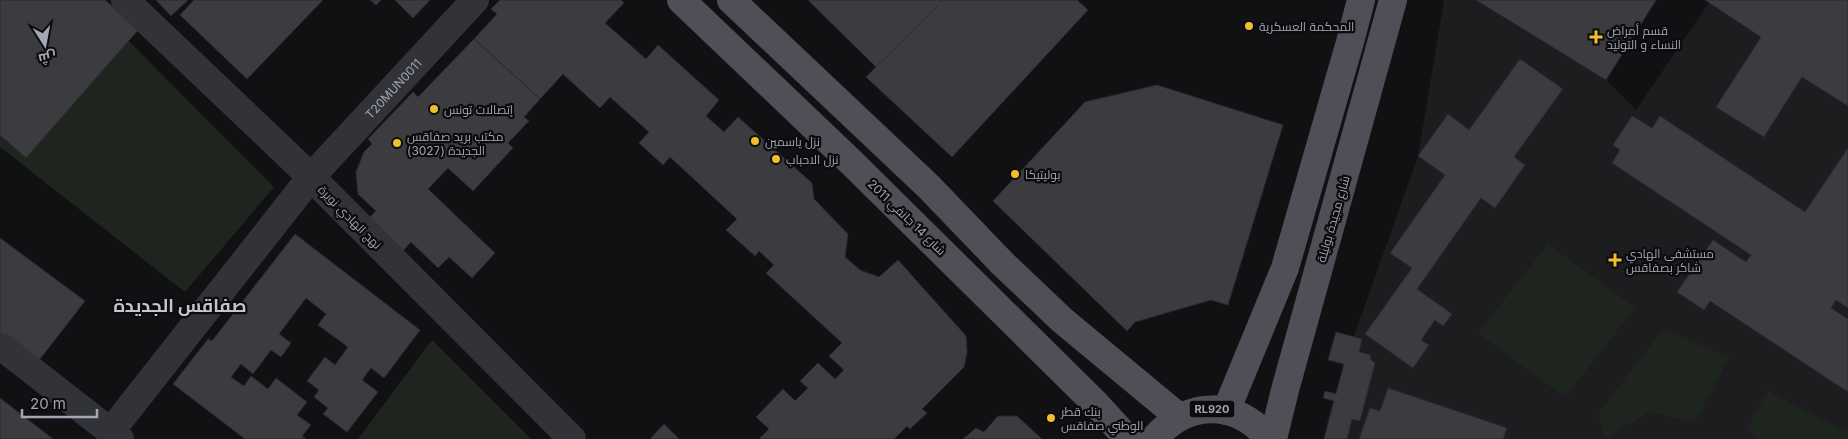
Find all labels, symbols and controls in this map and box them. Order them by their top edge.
place label: المحكمة العسكرية [1259,19,1354,34]
north arrow [20,20,70,70]
marker: المحكمة العسكرية [1243,20,1255,32]
place label: قسم أمراض النساء و التوليد [1607,23,1681,52]
marker: قسم أمراض النساء و التوليد [1589,30,1603,44]
text: ش [37,47,58,68]
street label: T20MUN0011 [362,55,425,122]
place label: إتصالات تونس [444,102,513,117]
marker: إتصالات تونس [428,103,440,115]
place label: مكتب بريد صفاقس الجديدة (3027) [407,129,503,158]
place label: نزل ياسمين [765,134,820,149]
marker: نزل ياسمين [749,135,761,147]
marker: مكتب بريد صفاقس الجديدة (3027) [391,137,403,149]
place label: نزل الاحباب [786,152,838,167]
marker: نزل الاحباب [770,153,782,165]
place label: بوليتيكا [1025,167,1060,182]
marker: بوليتيكا [1009,168,1021,180]
street label: شارع مجيدة بوليلة [1313,174,1354,264]
street label: شارع 14 جانفي 2011 [863,176,949,260]
street label: نهج الهادي نويرة [313,182,385,254]
place label: مستشفى الهادي شاكر بصفاقس [1626,246,1714,275]
marker: مستشفى الهادي شاكر بصفاقس [1608,253,1622,267]
district label: صفاقس الجديدة [114,295,246,317]
scale bar [22,386,98,418]
text: 20 m [30,394,66,413]
road number: RL920 [1190,400,1234,418]
place label: بنك قطر الوطني صفاقس [1060,404,1143,436]
marker: بنك قطر الوطني صفاقس [1045,412,1057,424]

